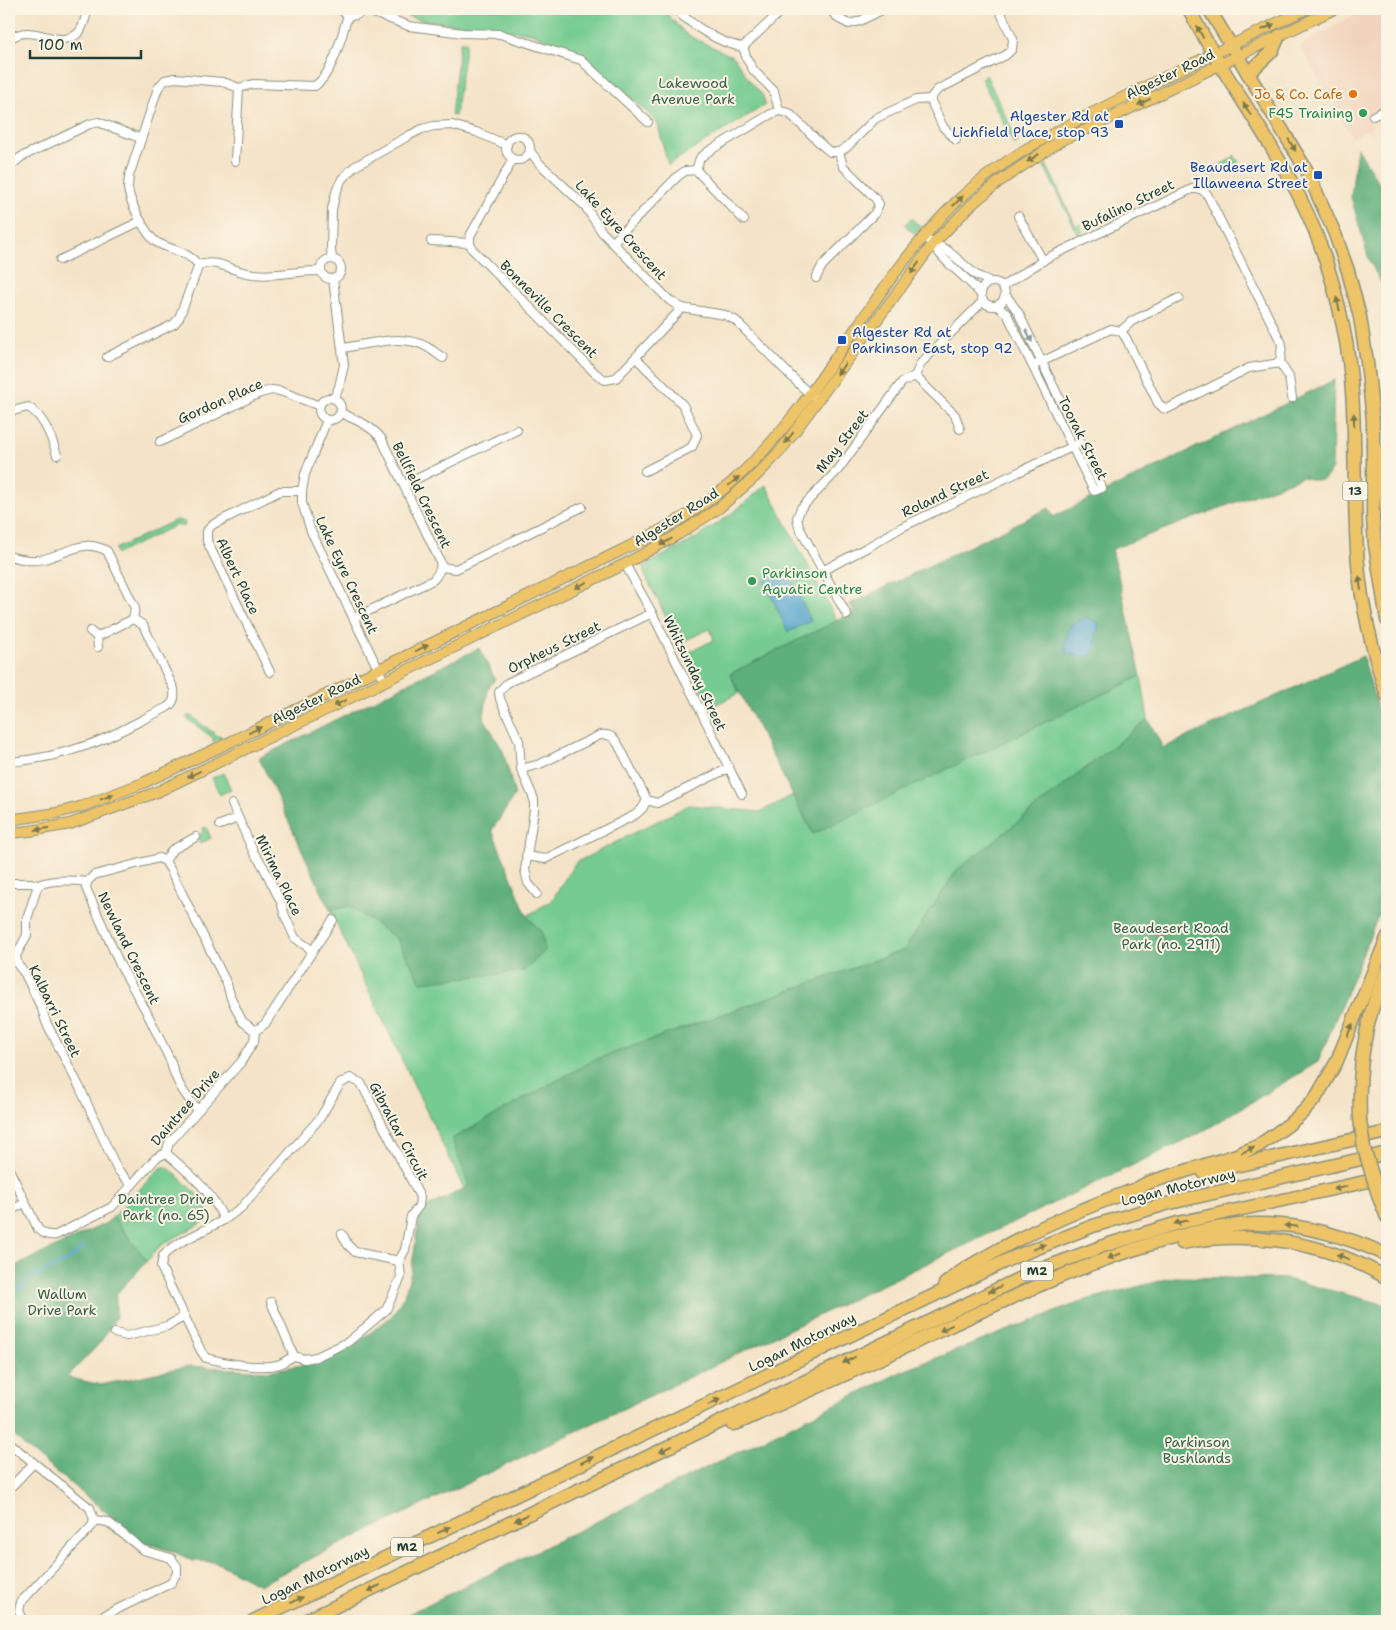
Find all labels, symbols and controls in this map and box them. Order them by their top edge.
one-way arrow [1261,23,1275,31]
one-way arrow [1196,24,1204,39]
scale bar [30,28,141,60]
text: 100 m [38,35,83,55]
street label: Algester Road [1123,45,1218,103]
park label: Lakewood Avenue Park [651,74,735,108]
place label: Jo & Co. Cafe [1254,85,1343,103]
marker: Jo & Co. Cafe [1347,88,1359,100]
one-way arrow [1137,98,1152,106]
one-way arrow [1243,103,1252,116]
place label: F45 Training [1268,104,1353,122]
place label: Algester Rd at Lichfield Place, stop 93 [952,107,1109,141]
marker: F45 Training [1357,107,1369,119]
marker: Algester Rd at Lichfield Place, stop 93 [1113,118,1125,130]
one-way arrow [1287,138,1296,151]
one-way arrow [1026,153,1040,163]
place label: Beaudesert Rd at Illaweena Street [1190,158,1308,192]
marker: Beaudesert Rd at Illaweena Street [1312,169,1324,181]
street label: Bufalino Street [1079,175,1177,235]
street label: Lake Eyre Crescent [571,176,671,284]
one-way arrow [951,196,963,208]
street label: Bonneville Crescent [496,256,602,362]
one-way arrow [910,261,920,275]
one-way arrow [1334,296,1342,311]
place label: Algester Rd at Parkinson East, stop 92 [852,323,1013,357]
one-way arrow [1025,329,1033,343]
marker: Algester Rd at Parkinson East, stop 92 [836,334,848,346]
one-way arrow [836,362,846,376]
street label: Gordon Place [175,374,265,428]
street label: Toorak Street [1054,393,1112,483]
street label: May Street [812,406,872,476]
one-way arrow [1350,412,1358,428]
one-way arrow [784,431,795,444]
street label: Bellfield Crescent [388,439,456,551]
street label: Roland Street [899,465,991,521]
one-way arrow [727,475,740,486]
road number: 13 [1342,482,1368,501]
street label: Algester Road [630,484,722,550]
street label: Lake Eyre Crescent [312,513,382,637]
street label: Albert Place [212,535,264,618]
one-way arrow [659,537,672,546]
place label: Parkinson Aquatic Centre [762,564,863,598]
one-way arrow [1356,574,1364,590]
marker: Parkinson Aquatic Centre [746,575,758,587]
one-way arrow [574,581,588,589]
street label: Whitsunday Street [659,612,731,734]
street label: Orpheus Street [505,617,603,677]
one-way arrow [415,644,429,652]
street label: Algester Road [269,670,364,728]
one-way arrow [333,699,347,707]
one-way arrow [248,726,262,734]
one-way arrow [187,770,201,778]
one-way arrow [100,793,115,801]
one-way arrow [34,826,50,834]
street label: Mirima Place [252,831,306,919]
street label: Newland Crescent [94,889,164,1007]
park label: Beaudesert Road Park (no. 2911) [1113,919,1229,953]
street label: Kalbarri Street [25,962,85,1060]
one-way arrow [1347,1023,1355,1037]
street label: Daintree Drive [147,1065,223,1149]
street label: Gibraltar Circuit [365,1079,433,1183]
one-way arrow [1241,1146,1255,1154]
street label: Logan Motorway [1119,1164,1237,1210]
one-way arrow [1332,1184,1347,1192]
park label: Daintree Drive Park (no. 65) [118,1190,214,1224]
one-way arrow [1173,1218,1188,1226]
one-way arrow [1282,1222,1298,1230]
one-way arrow [1032,1242,1046,1250]
one-way arrow [1106,1252,1121,1260]
one-way arrow [1335,1253,1350,1261]
road number: M2 [1021,1262,1053,1280]
park label: Wallum Drive Park [27,1285,97,1319]
one-way arrow [988,1286,1002,1294]
street label: Logan Motorway [745,1308,859,1376]
one-way arrow [939,1324,953,1332]
one-way arrow [842,1356,856,1364]
one-way arrow [707,1398,721,1406]
park label: Parkinson Bushlands [1163,1433,1231,1467]
one-way arrow [659,1445,673,1453]
one-way arrow [580,1456,595,1465]
one-way arrow [514,1514,528,1522]
one-way arrow [437,1525,451,1533]
road number: M2 [391,1538,423,1556]
street label: Logan Motorway [258,1541,372,1609]
one-way arrow [367,1584,382,1593]
one-way arrow [290,1596,304,1604]

